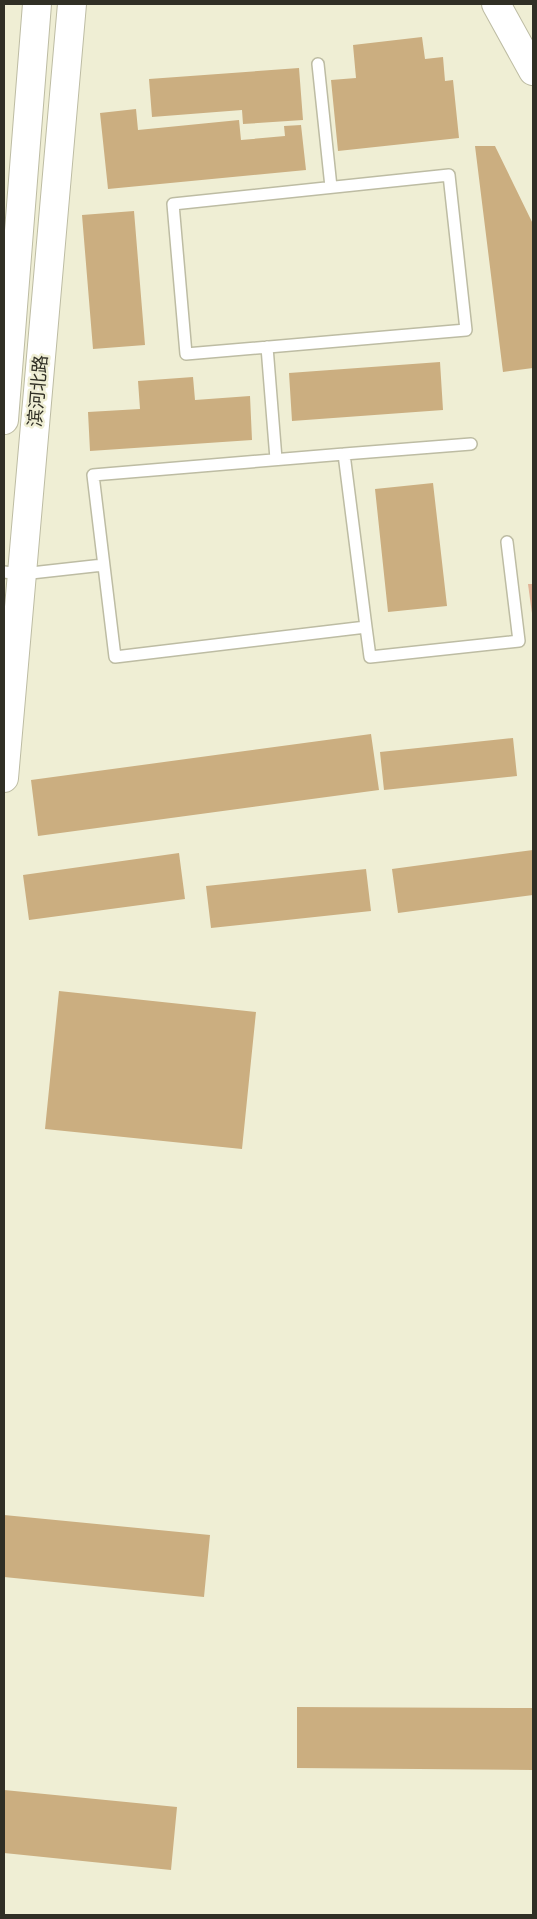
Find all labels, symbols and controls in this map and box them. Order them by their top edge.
street label: 滨河北路 [25,354,51,428]

